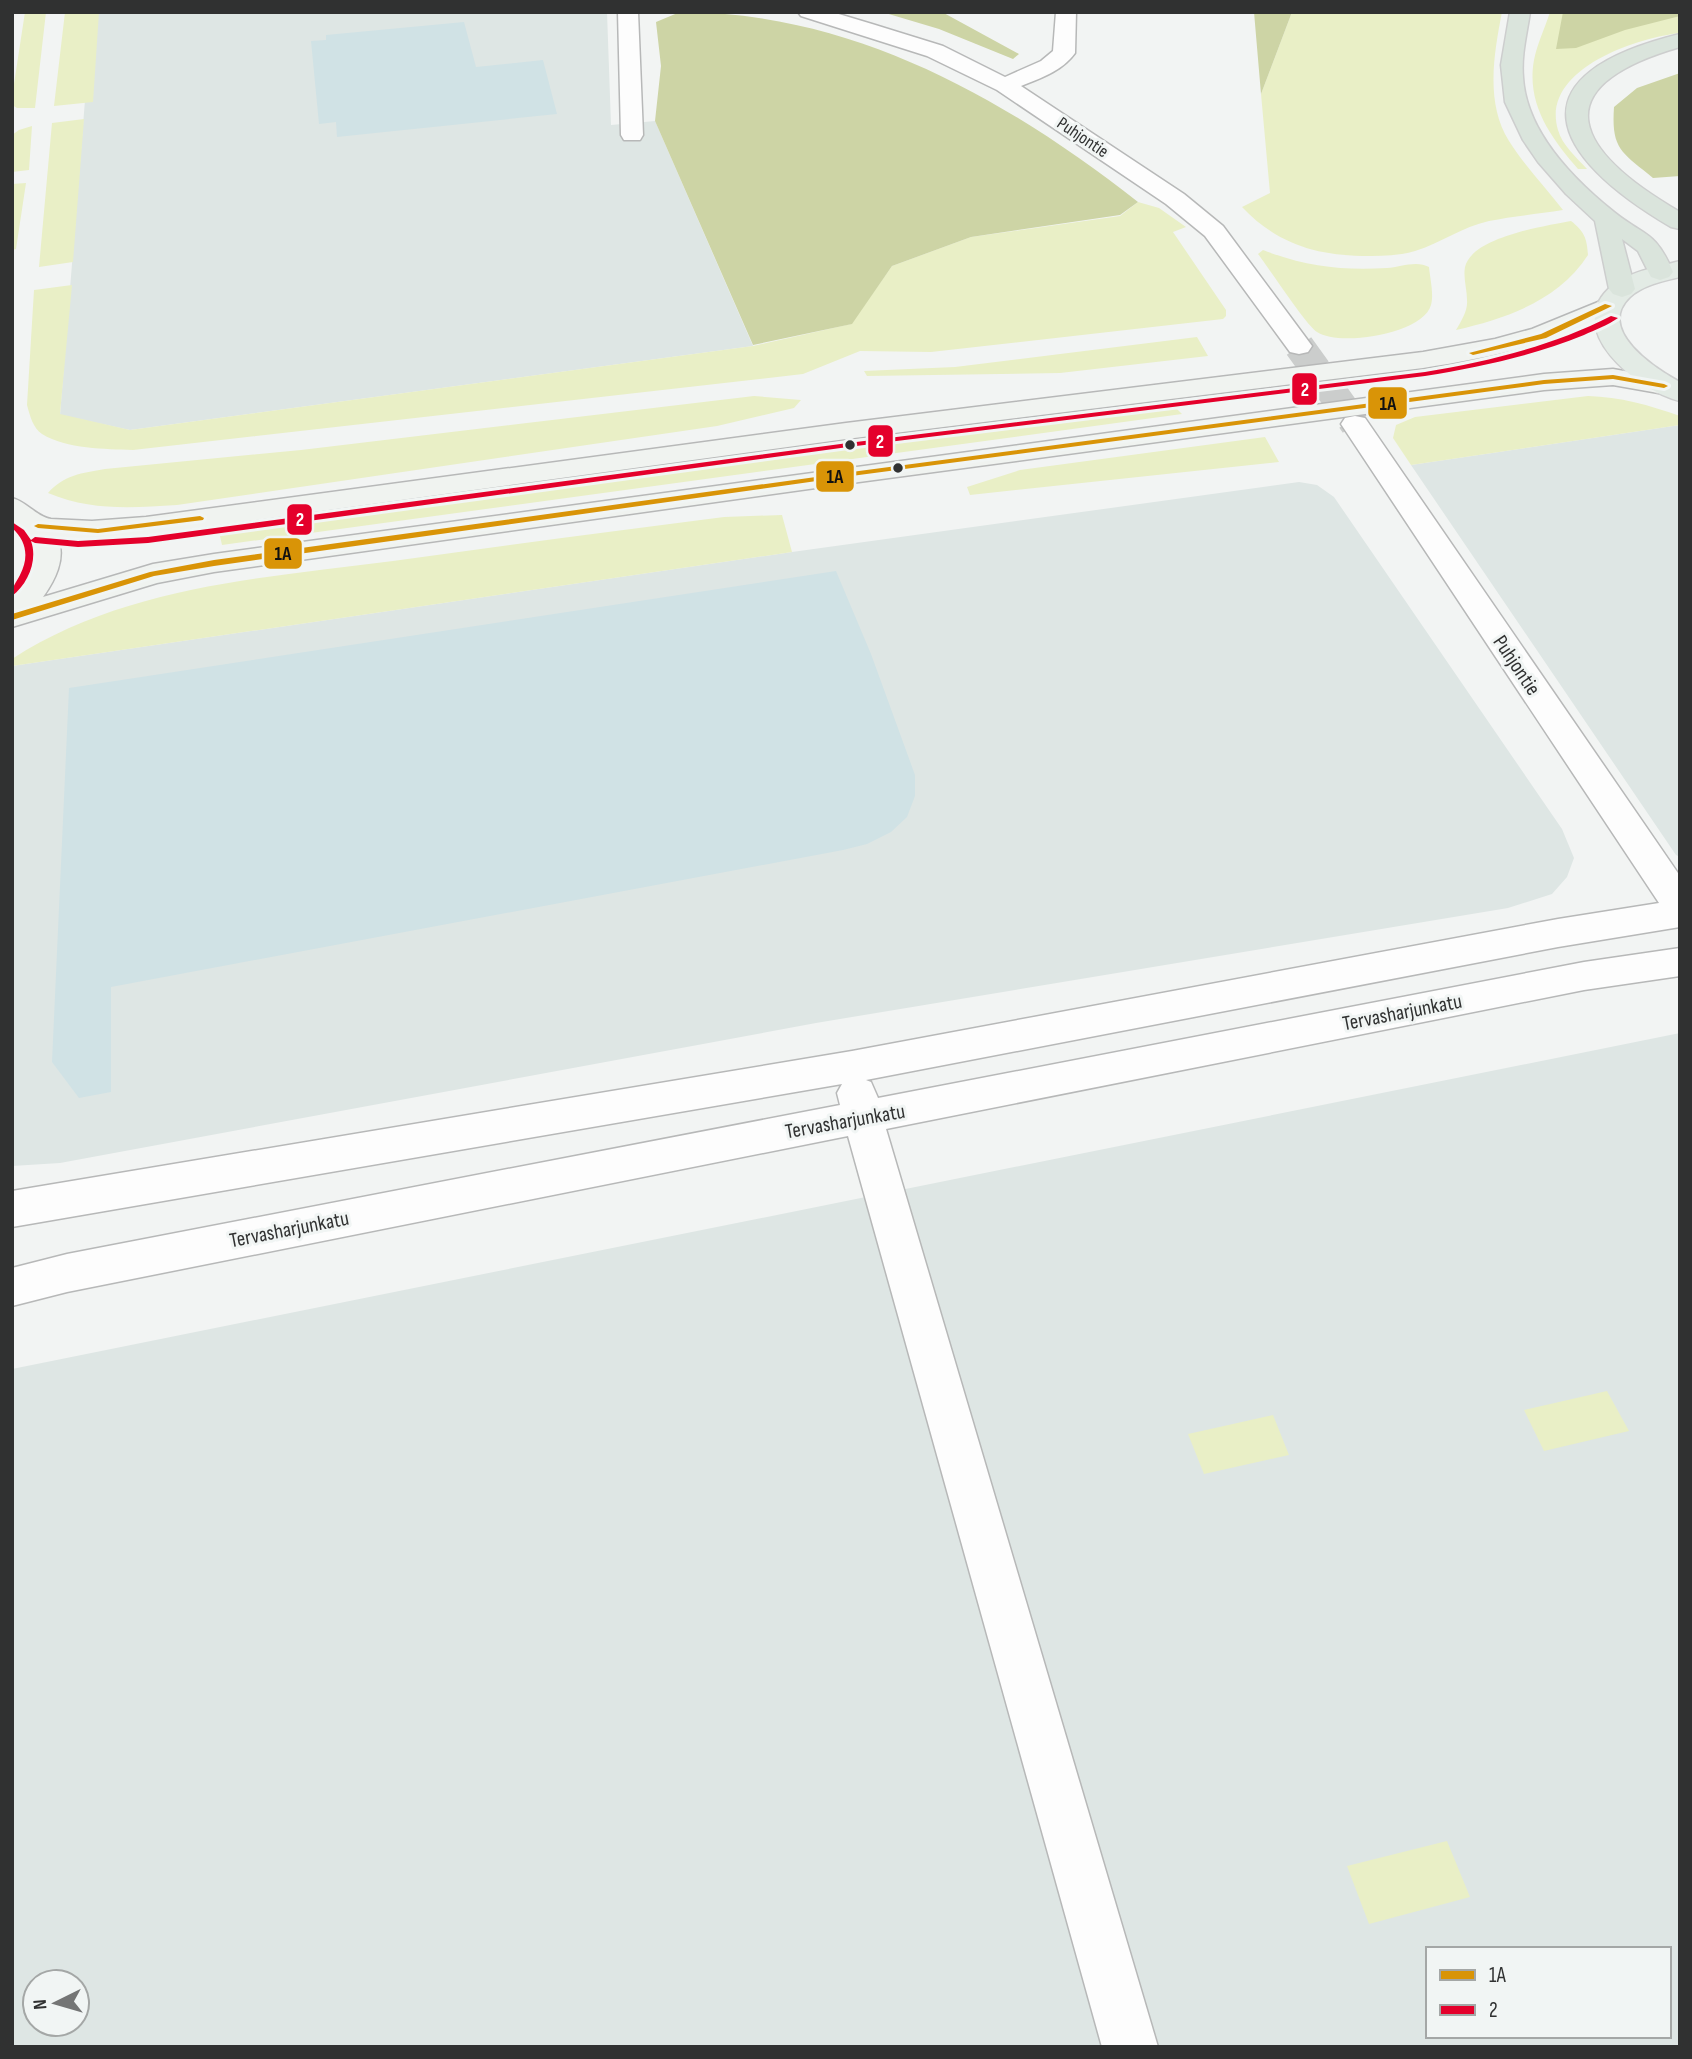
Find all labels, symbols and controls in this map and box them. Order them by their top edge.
street label: Puhjontie [1053,113,1112,162]
line badge: 2 [1291,372,1318,406]
text: 2 [1301,379,1309,402]
line badge: 1A [1367,386,1408,420]
text: 1A [1380,393,1397,416]
line badge: 2 [867,424,894,458]
text: 2 [876,431,884,454]
unlabelled marker [843,438,857,452]
line badge: 1A [815,460,855,493]
unlabelled marker [891,461,905,475]
text: 1A [827,466,844,489]
line badge: 2 [286,503,313,536]
text: 2 [296,509,304,532]
line badge: 1A [263,537,303,570]
text: 1A [275,543,292,566]
street label: Puhjontie [1487,631,1546,700]
street label: Tervasharjunkatu [1340,989,1464,1036]
street label: Tervasharjunkatu [783,1099,907,1144]
street label: Tervasharjunkatu [227,1206,351,1253]
legend [1426,1947,1671,2038]
text: 1A [1489,1963,1507,1988]
north arrow [21,1968,91,2038]
text: N [29,1998,52,2010]
text: 2 [1489,1998,1498,2023]

